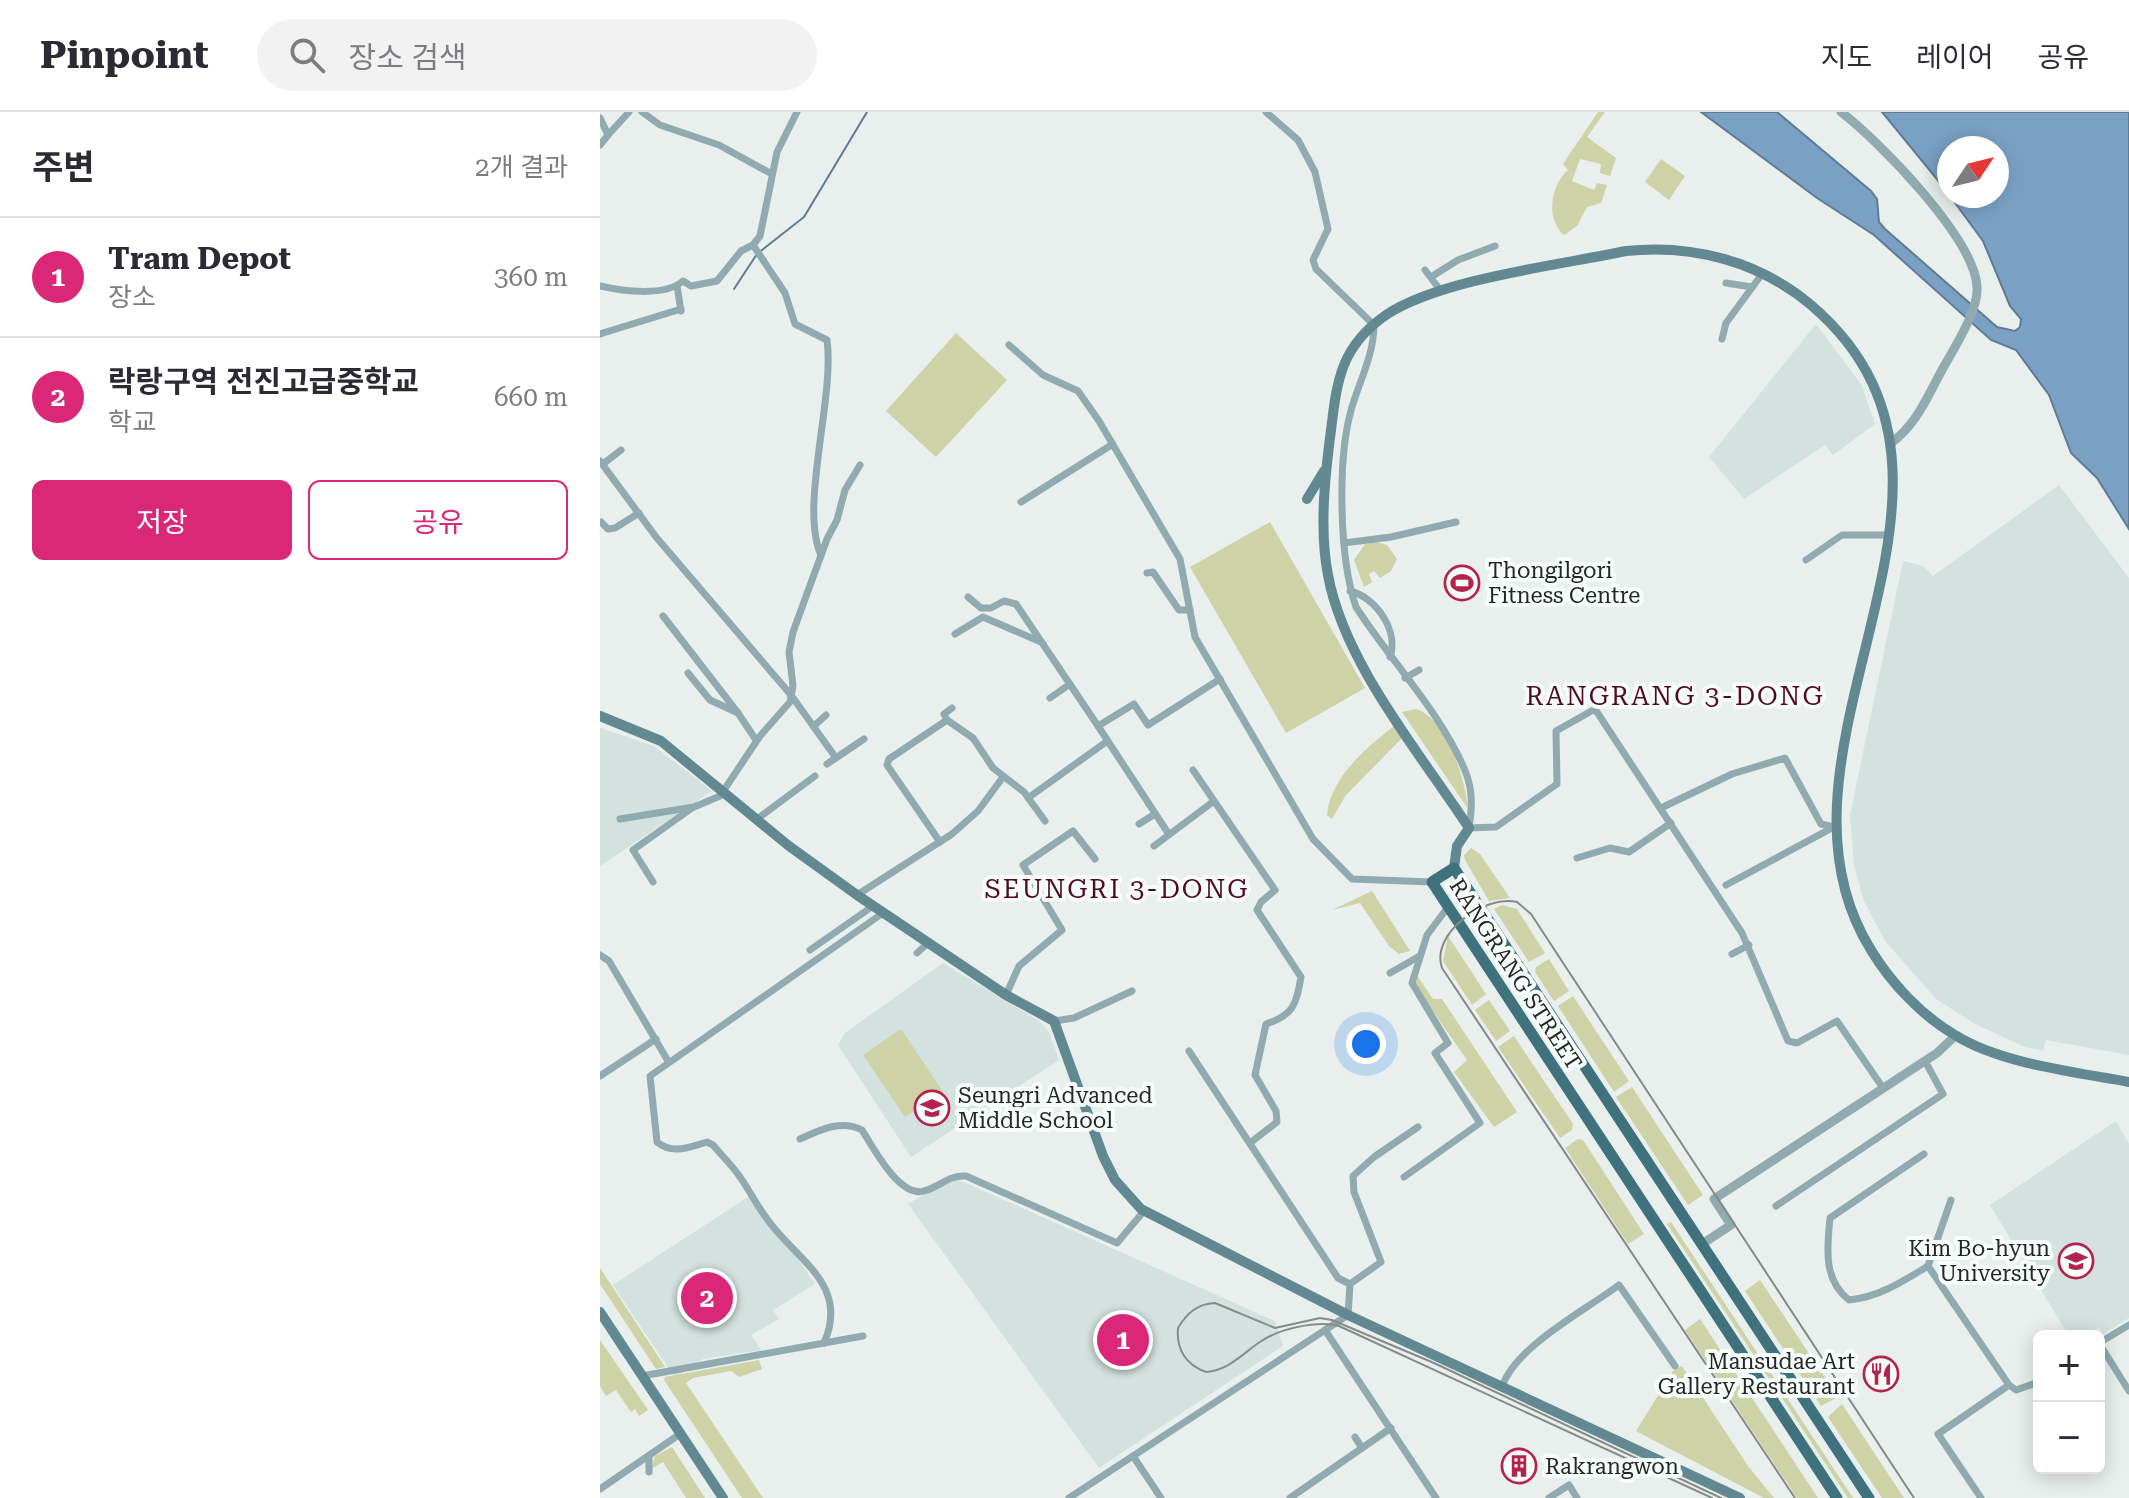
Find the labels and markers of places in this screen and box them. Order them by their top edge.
place label: Thongilgori Fitness Centre [1488,558,1640,608]
sports icon: Thongilgori Fitness Centre [1443,564,1481,602]
place label: Seungri Advanced Middle School [958,1083,1153,1133]
school or university icon: Seungri Advanced Middle School [913,1089,951,1127]
place label: Kim Bo-hyun University [1908,1236,2050,1286]
school or university icon: Kim Bo-hyun University [2057,1242,2095,1280]
pin: 2 [681,1268,733,1328]
pin: 1 [1097,1310,1149,1370]
place label: Mansudae Art Gallery Restaurant [1658,1349,1855,1399]
restaurant icon: Mansudae Art Gallery Restaurant [1862,1355,1900,1393]
building icon: Rakrangwon [1500,1447,1538,1485]
place label: Rakrangwon [1545,1454,1679,1479]

